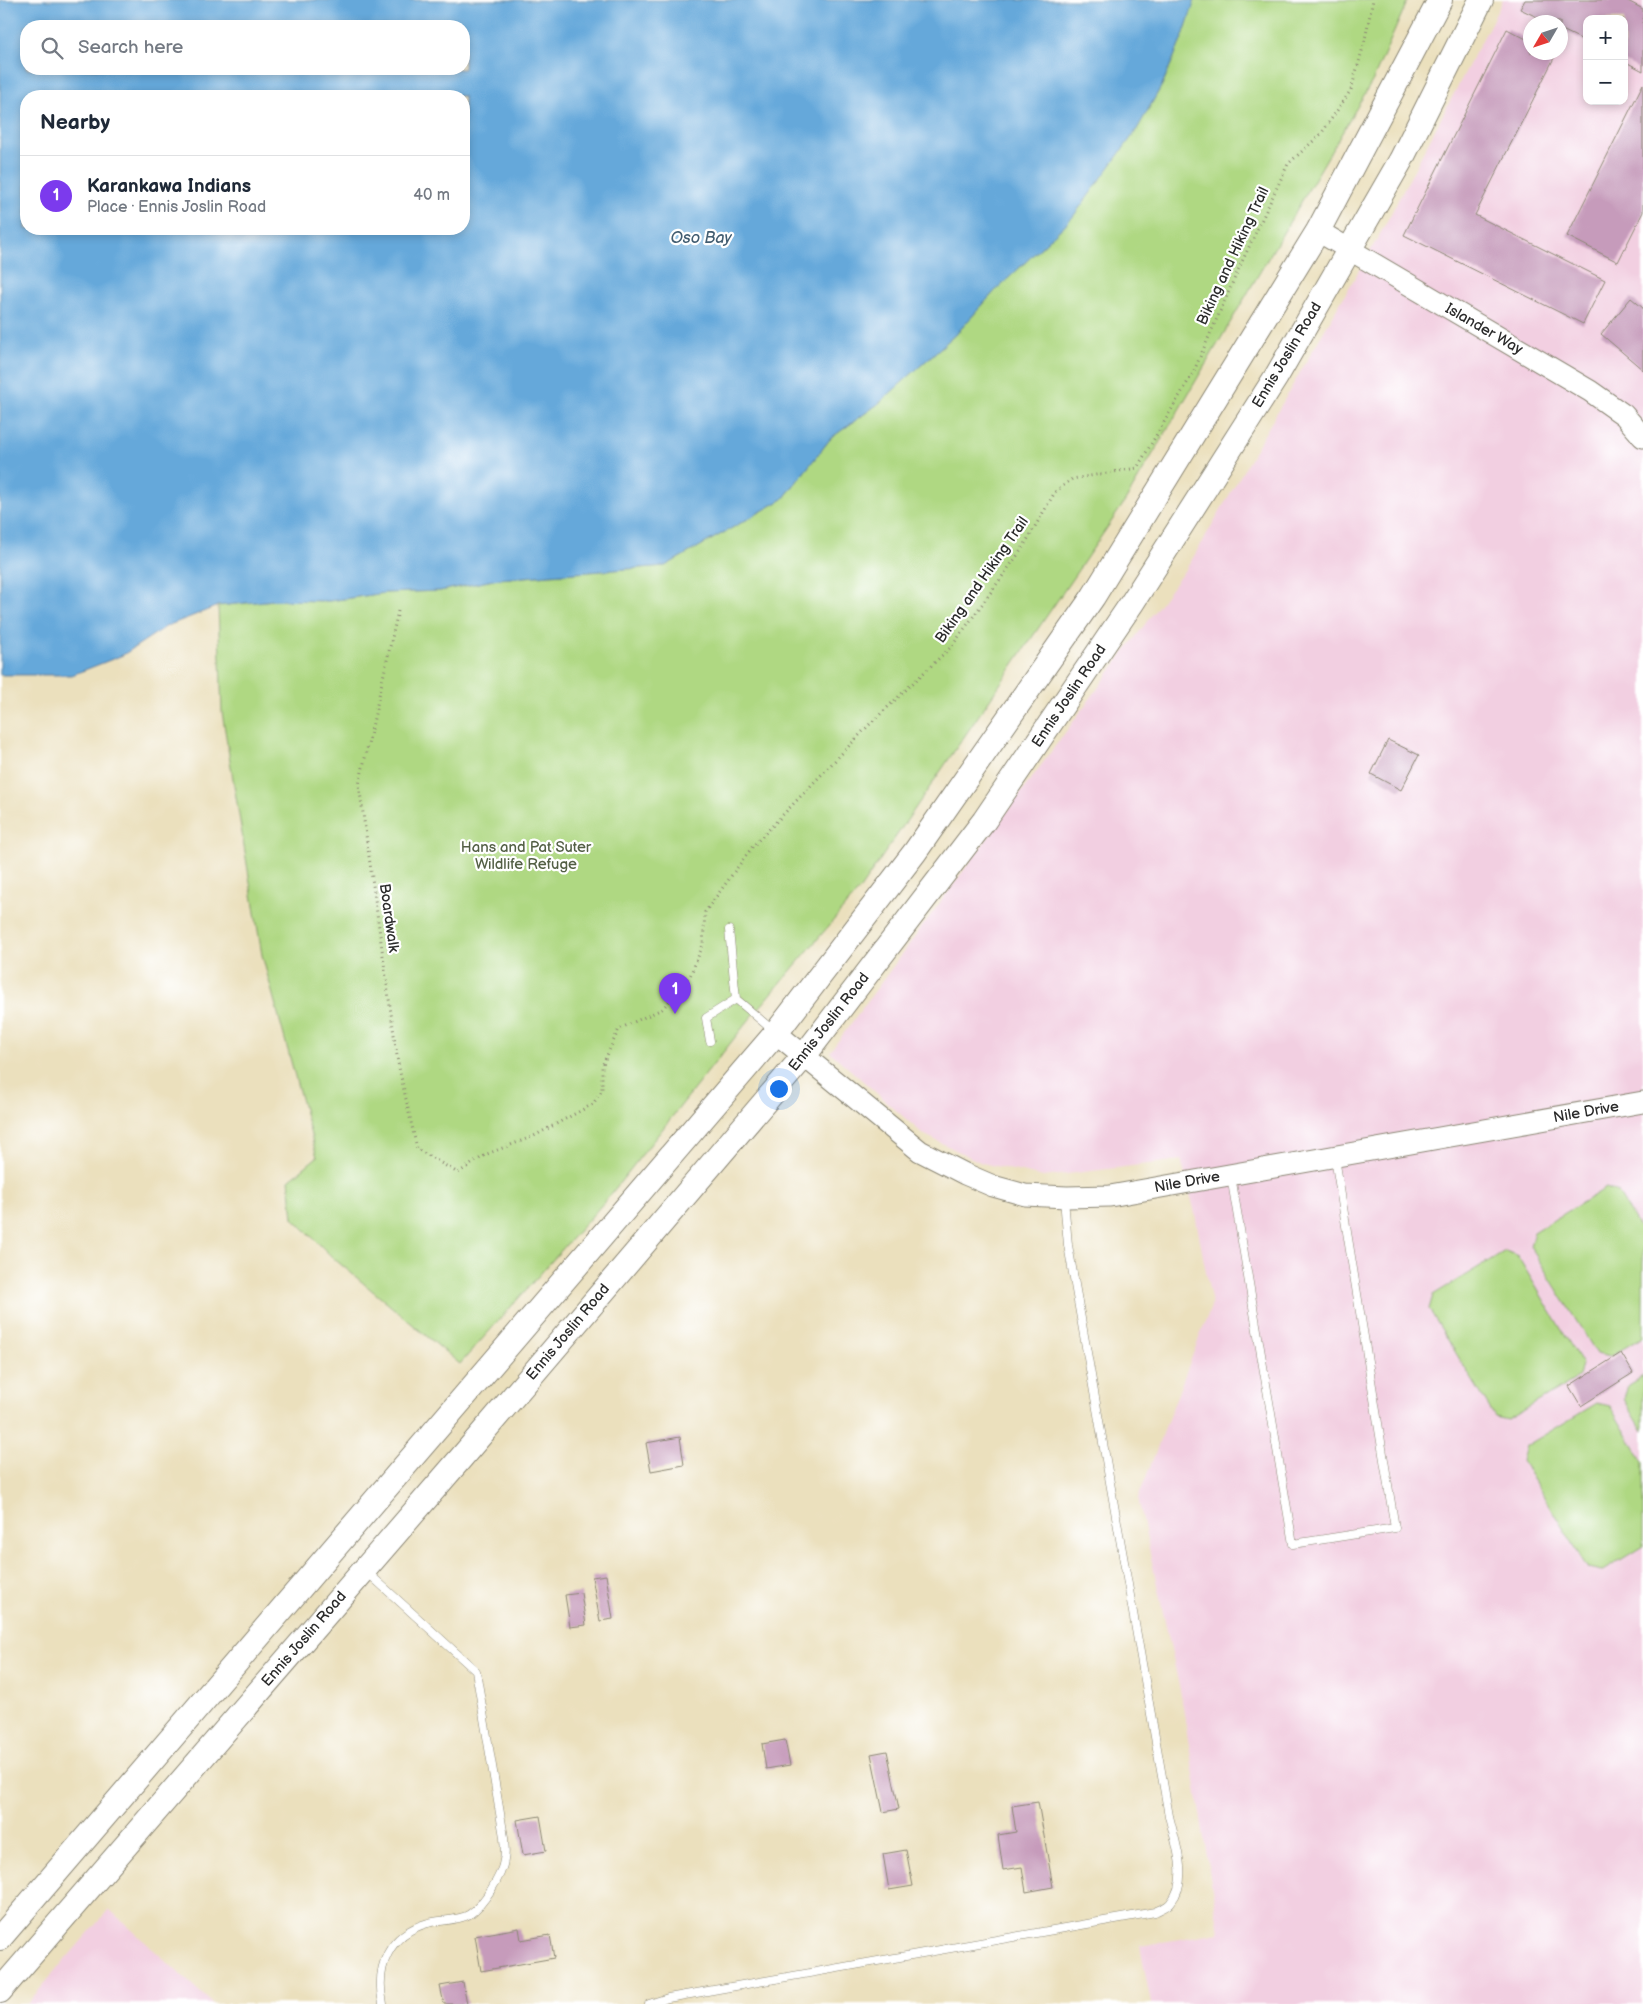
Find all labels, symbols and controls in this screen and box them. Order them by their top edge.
north arrow [1523,15,1568,60]
map controls [1583,15,1628,105]
button: + [1583,15,1628,60]
search box [20,20,470,75]
icon: search [38,34,66,62]
text: Search here [78,36,183,59]
button: − [1583,60,1628,105]
text: Nearby [40,110,110,135]
text: Karankawa Indians [87,175,251,198]
street label: Biking and Hiking Trail [1193,184,1273,328]
text: 1 [53,186,59,205]
text: 40 m [413,186,450,205]
text: Place · Ennis Joslin Road [87,198,266,217]
water label: Oso Bay [670,229,732,248]
street label: Ennis Joslin Road [1248,299,1326,411]
street label: Islander Way [1442,299,1526,359]
street label: Biking and Hiking Trail [931,513,1033,647]
street label: Ennis Joslin Road [1028,641,1110,751]
park label: Hans and Pat Suter Wildlife Refuge [461,838,592,874]
street label: Boardwalk [375,882,403,954]
street label: Ennis Joslin Road [785,969,873,1075]
pin: 1 [659,973,691,1014]
your location [766,1076,792,1102]
street label: Nile Drive [1552,1097,1620,1127]
street label: Nile Drive [1153,1167,1221,1197]
street label: Ennis Joslin Road [522,1280,614,1384]
street label: Ennis Joslin Road [257,1587,351,1691]

